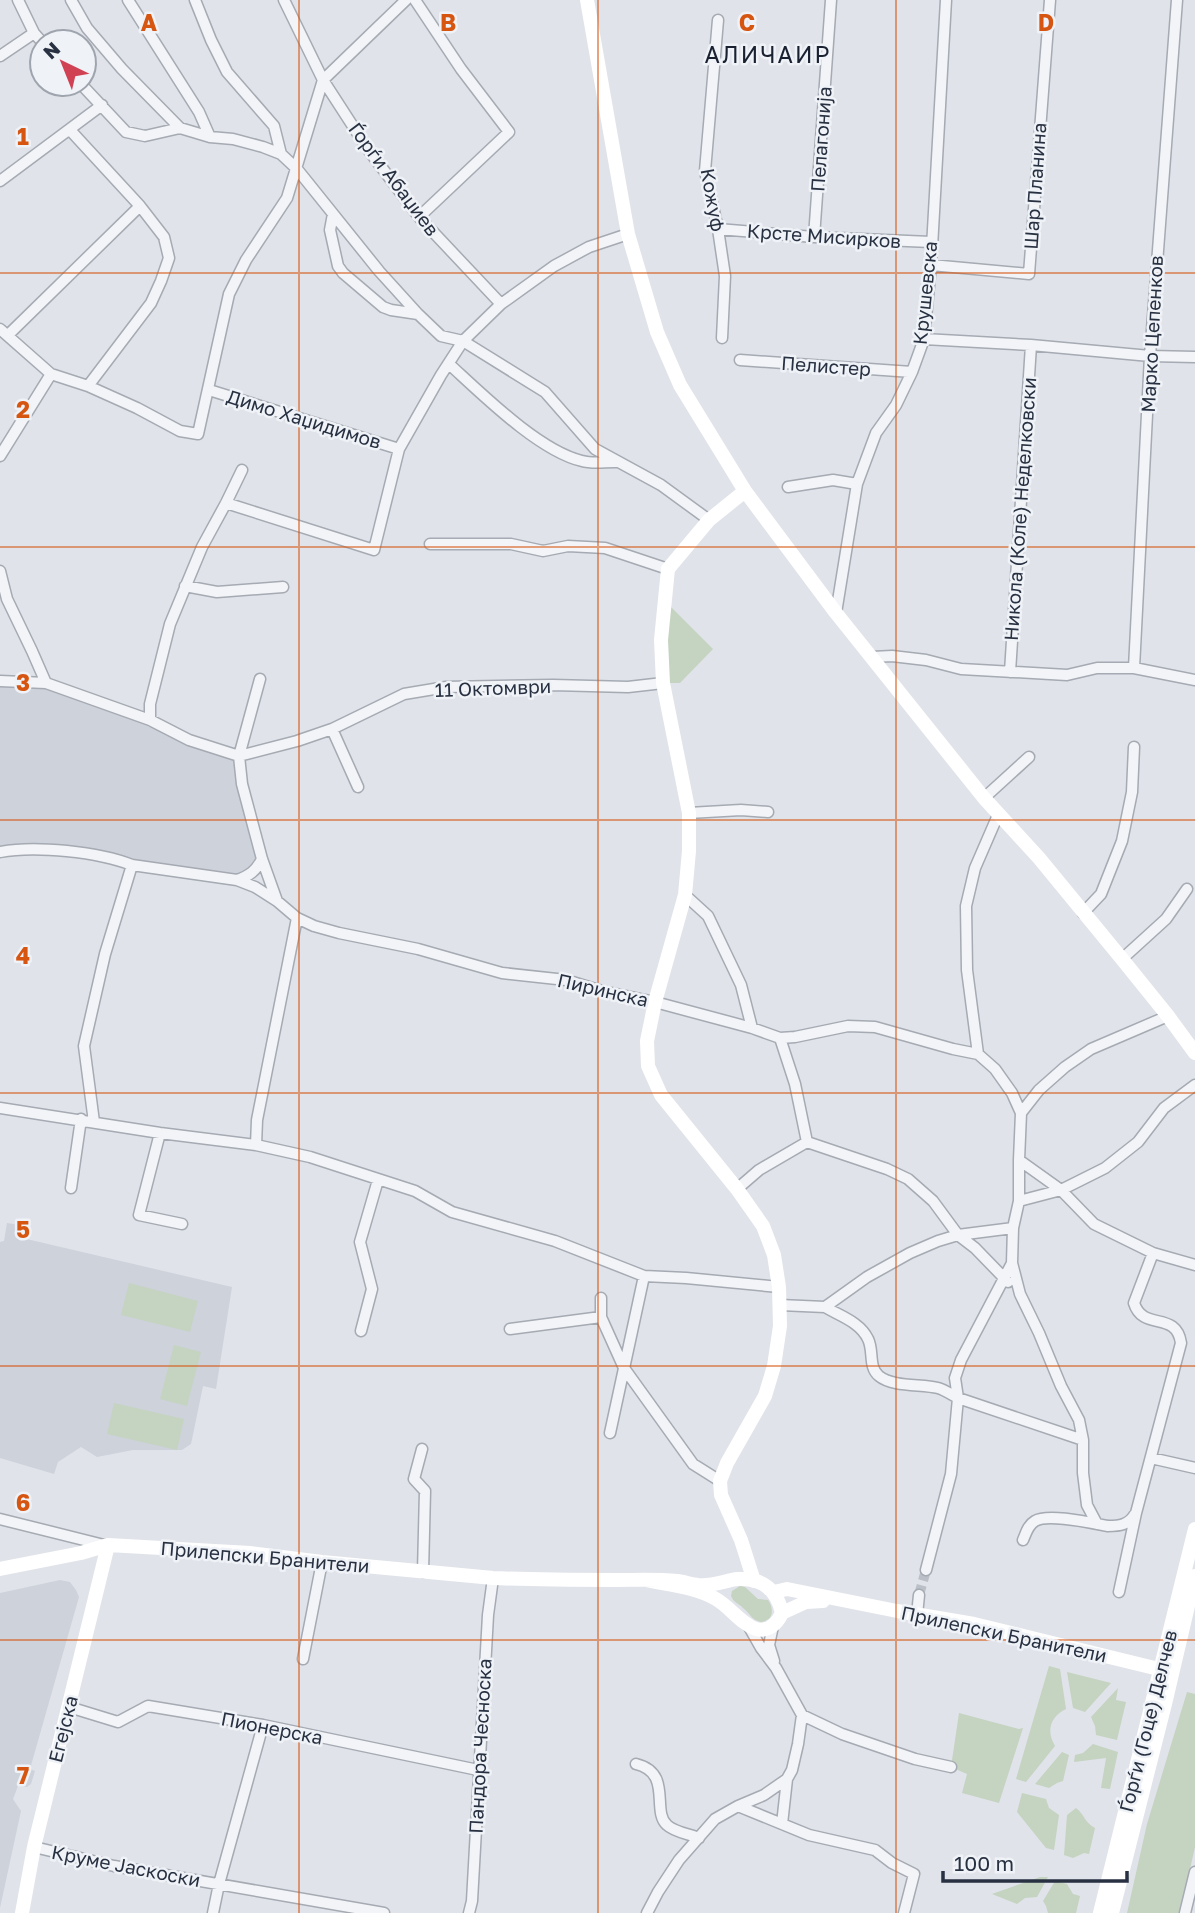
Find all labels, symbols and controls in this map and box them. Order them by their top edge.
text: A [141,8,158,36]
text: B [440,8,456,36]
text: C [739,8,755,36]
text: D [1038,8,1054,36]
north arrow [28,28,98,98]
text: N [38,37,64,64]
district label: АЛИЧАИР [704,40,832,68]
street label: Пелагонија [805,85,836,193]
street label: Ѓорѓи Абаџиев [344,118,444,240]
text: 1 [17,122,29,150]
street label: Шар Планина [1019,122,1050,250]
street label: Кожуф [697,167,730,233]
street label: Крсте Мисирков [746,219,902,252]
street label: Крушевска [908,240,941,346]
street label: Марко Цепенков [1136,255,1167,413]
street label: Пелистер [780,351,872,380]
street label: Никола (Коле) Неделковски [999,376,1040,642]
street label: Димо Хаџидимов [224,384,384,453]
text: 2 [16,395,30,423]
text: 3 [16,668,30,696]
street label: 11 Октомври [434,674,552,701]
text: 4 [16,941,30,969]
street label: Пиринска [555,968,651,1011]
text: 5 [16,1215,30,1243]
text: 6 [16,1488,30,1516]
street label: Прилепски Бранители [160,1536,370,1577]
street label: Прилепски Бранители [899,1600,1109,1667]
street label: Ѓорѓи (Гоце) Делчев [1114,1628,1181,1814]
street label: Пандора Чесноска [463,1658,496,1834]
street label: Егејска [43,1693,82,1765]
street label: Пионерска [219,1706,325,1749]
text: 7 [17,1761,29,1789]
street label: Круме Јаскоски [50,1840,202,1891]
scale bar [943,1840,1127,1884]
text: 100 m [954,1850,1014,1876]

